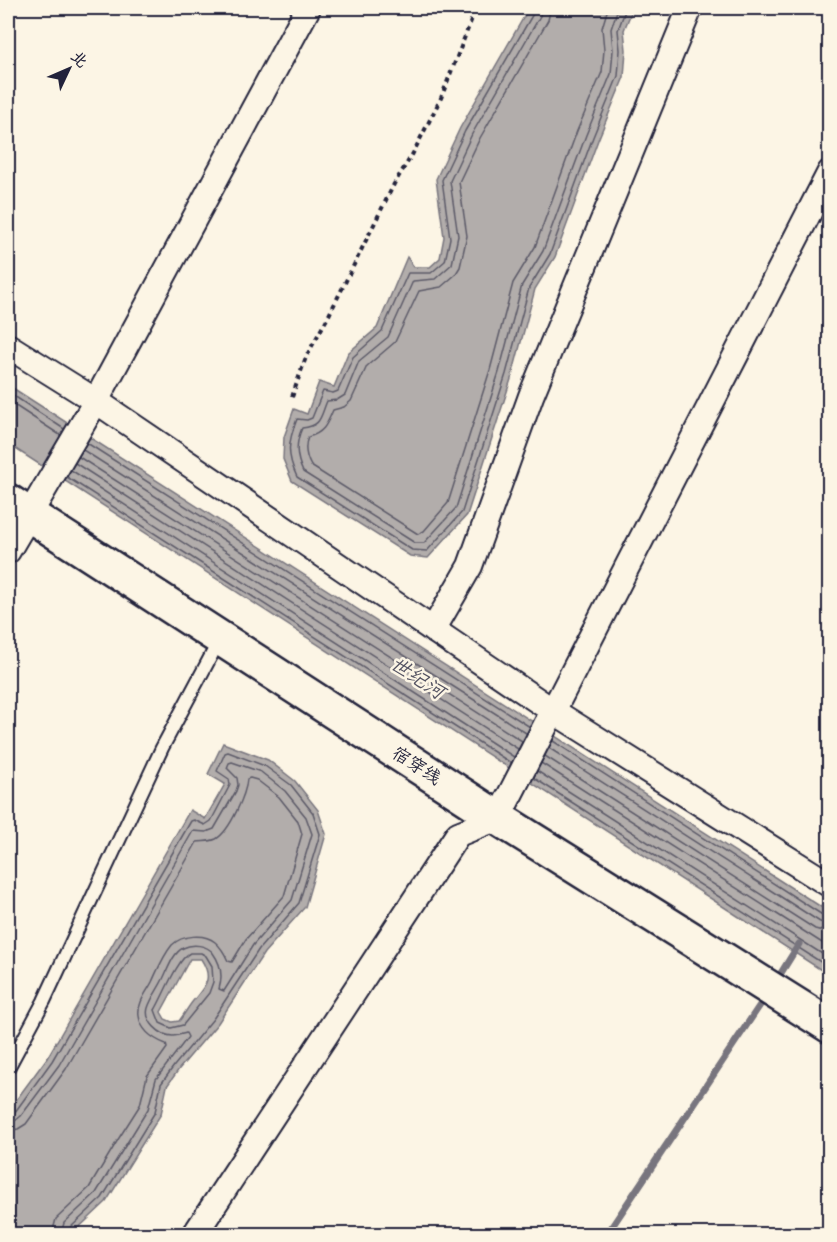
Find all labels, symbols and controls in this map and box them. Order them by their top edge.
north arrow [39,39,99,99]
text: 北 [67,46,93,71]
water label: 世纪河 [386,650,452,705]
street label: 宿穿线 [388,741,446,789]

